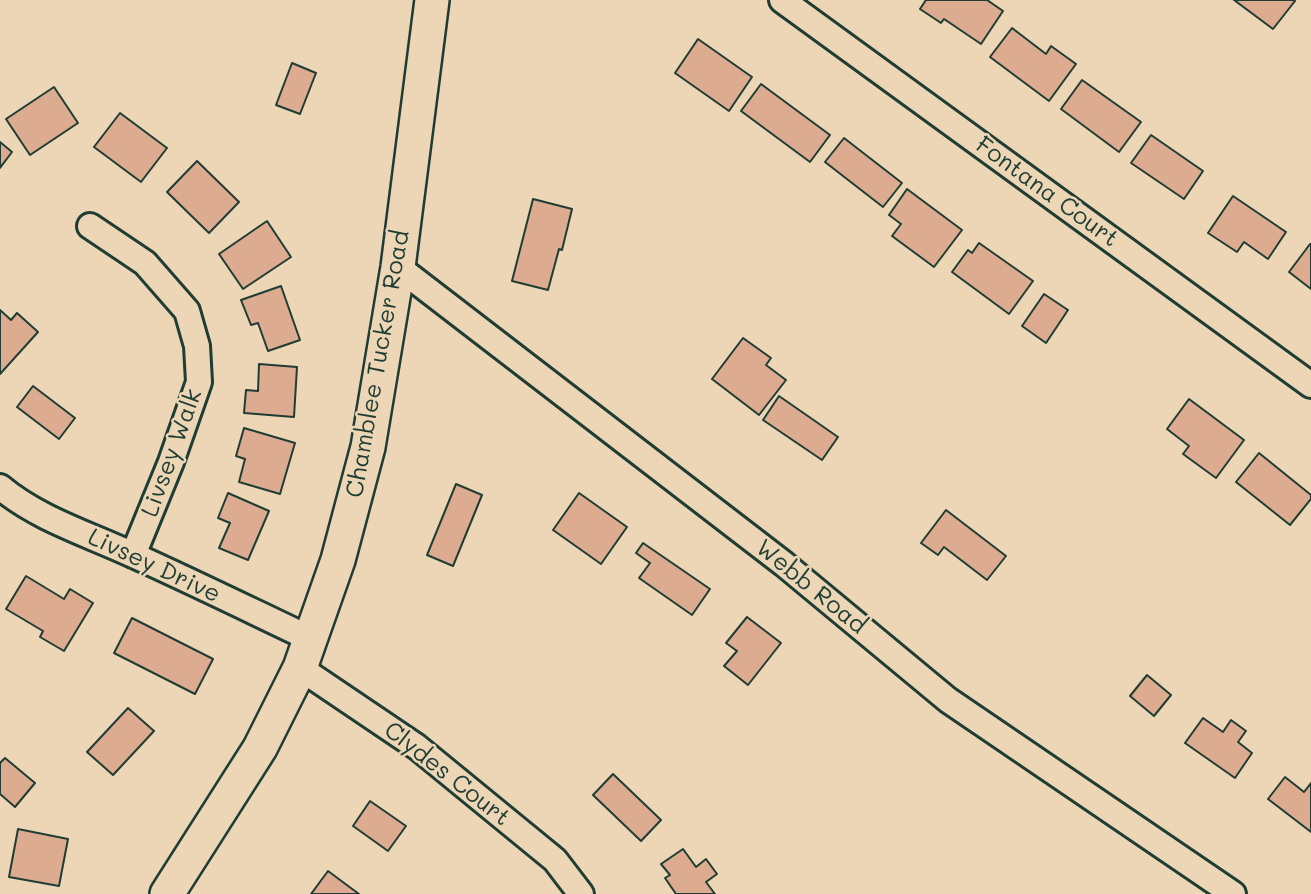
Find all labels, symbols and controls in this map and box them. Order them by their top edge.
street label: Fontana Court [970,131,1124,253]
street label: Chamblee Tucker Road [340,228,416,500]
street label: Livsey Walk [136,385,208,521]
street label: Livsey Drive [83,523,225,609]
street label: Webb Road [750,534,872,640]
street label: Clydes Court [378,716,516,832]

